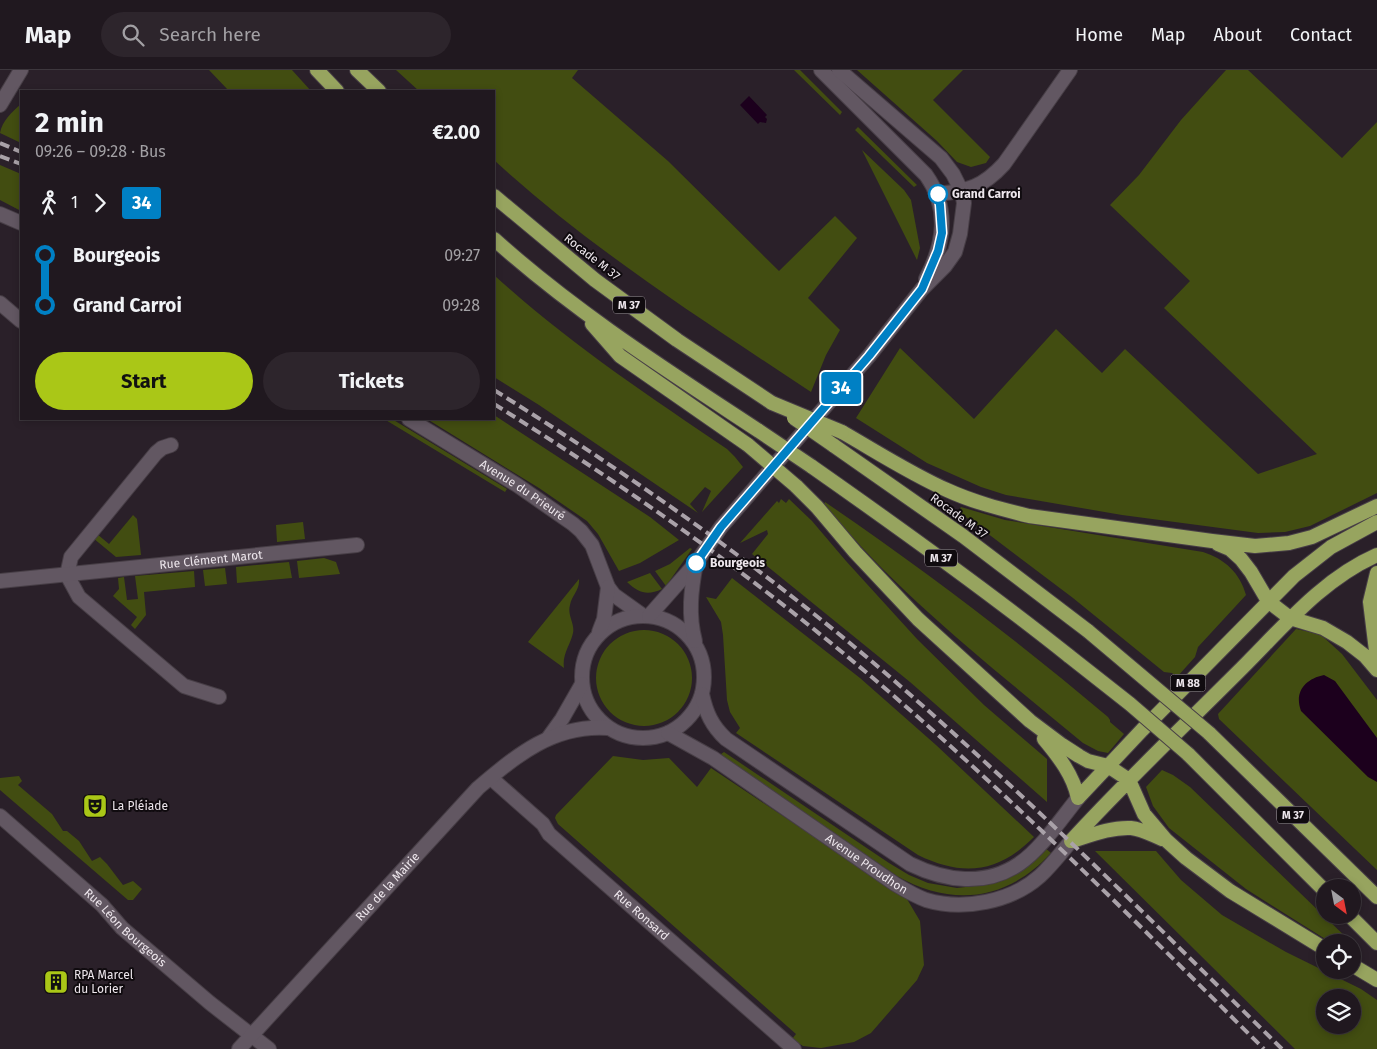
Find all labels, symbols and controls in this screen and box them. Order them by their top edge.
search box [101,12,451,57]
text: Map [25,21,71,49]
icon: search [119,21,147,49]
text: Search here [159,23,261,46]
text: Home [1075,24,1123,46]
text: Map [1151,24,1185,46]
text: About [1213,24,1262,46]
text: Contact [1290,24,1352,46]
text: 2 min [35,106,104,139]
text: €2.00 [433,121,480,144]
text: 09:26 – 09:28 · Bus [35,142,166,161]
marker: Grand Carroi [928,184,948,204]
place label: Grand Carroi [952,187,1021,201]
icon: walk [35,189,63,217]
icon: forward [86,189,114,217]
text: 34 [132,192,151,214]
text: 1 [71,193,78,212]
street label: Rocade M 37 [561,231,623,283]
text: Bourgeois [73,244,160,267]
text: 09:27 [444,246,480,265]
text: Grand Carroi [73,294,182,317]
text: 09:28 [442,296,480,315]
road number: M 37 [613,296,645,314]
button: Start [35,352,253,410]
button: Tickets [263,352,480,410]
line badge: 34 [818,372,864,404]
text: 34 [831,377,851,399]
street label: Avenue du Prieuré [477,457,568,523]
street label: Rocade M 37 [928,491,990,541]
street label: Rue Clément Marot [159,548,264,572]
road number: M 37 [925,549,957,566]
marker: Bourgeois [686,553,706,573]
place label: Bourgeois [710,556,765,570]
road number: M 88 [1170,674,1206,692]
theatre icon: La Pléiade [82,793,108,819]
place label: La Pléiade [112,799,168,813]
road number: M 37 [1277,806,1309,824]
street label: Avenue Proudhon [823,831,910,897]
street label: Rue de la Mairie [353,850,422,924]
north arrow [1316,879,1361,924]
map controls [1316,879,1361,1034]
street label: Rue Léon Bourgeois [81,886,170,970]
street label: Rue Ronsard [611,887,672,943]
button: locate [1316,934,1361,979]
place label: RPA Marcel du Lorier [74,968,134,996]
building icon: RPA Marcel du Lorier [43,969,69,995]
button: layers [1316,989,1361,1034]

